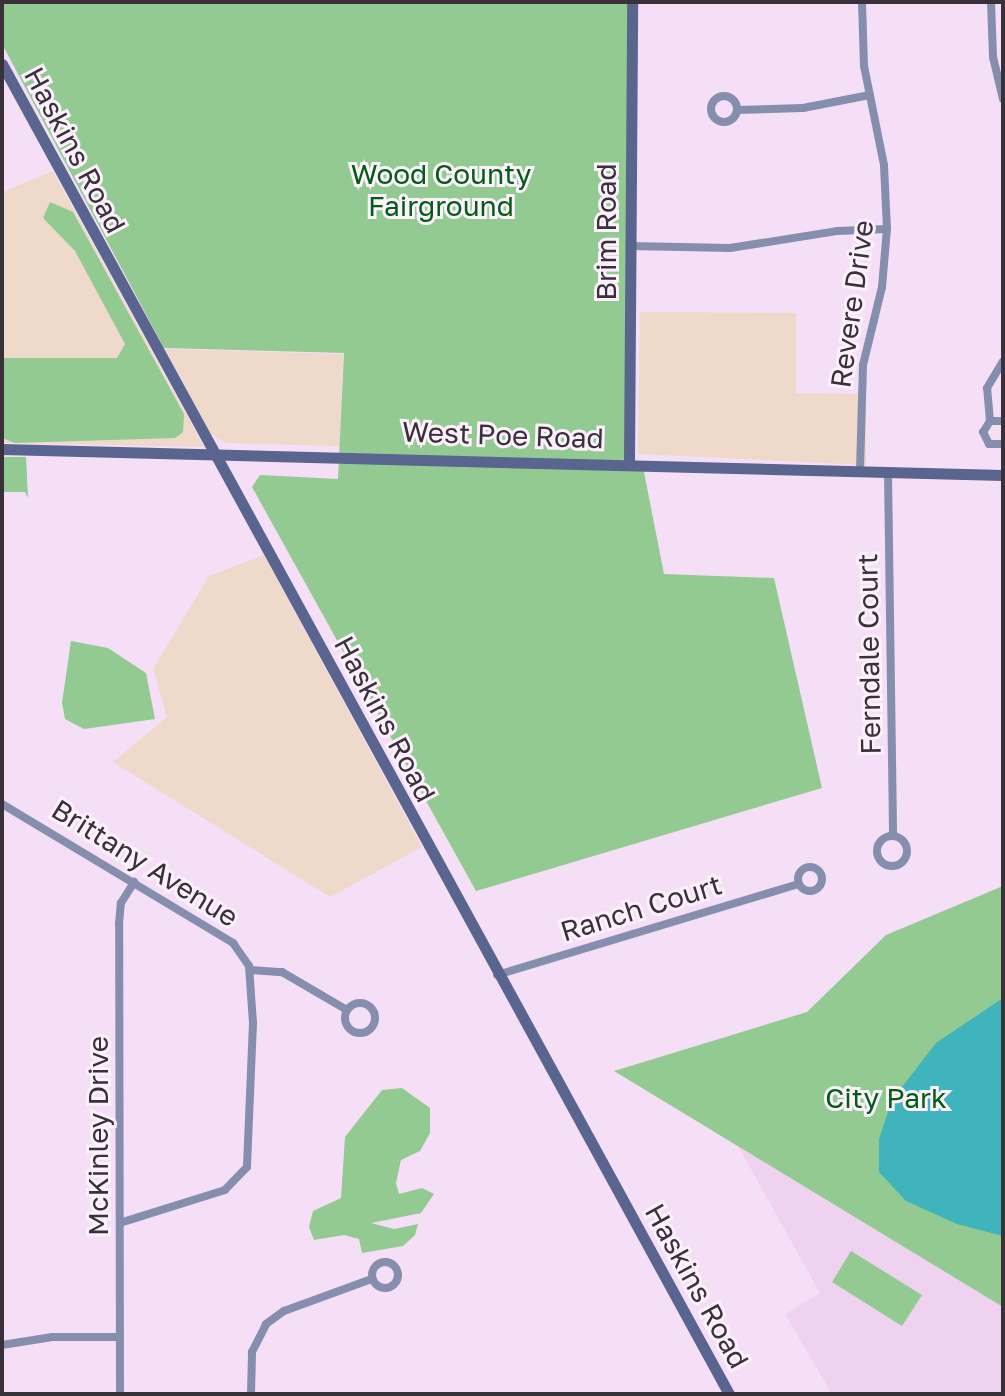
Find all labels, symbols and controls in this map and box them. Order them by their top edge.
street label: Haskins Road [17,61,133,239]
park label: Wood County Fairground [351,157,531,223]
street label: Brim Road [589,163,623,301]
street label: Revere Drive [824,218,880,390]
street label: West Poe Road [402,415,604,455]
street label: Ferndale Court [850,553,888,755]
street label: Haskins Road [327,630,443,808]
street label: Brittany Avenue [46,792,244,934]
street label: Ranch Court [556,868,726,948]
street label: McKinley Drive [81,1036,115,1236]
park label: City Park [825,1081,947,1115]
street label: Haskins Road [638,1198,756,1374]

